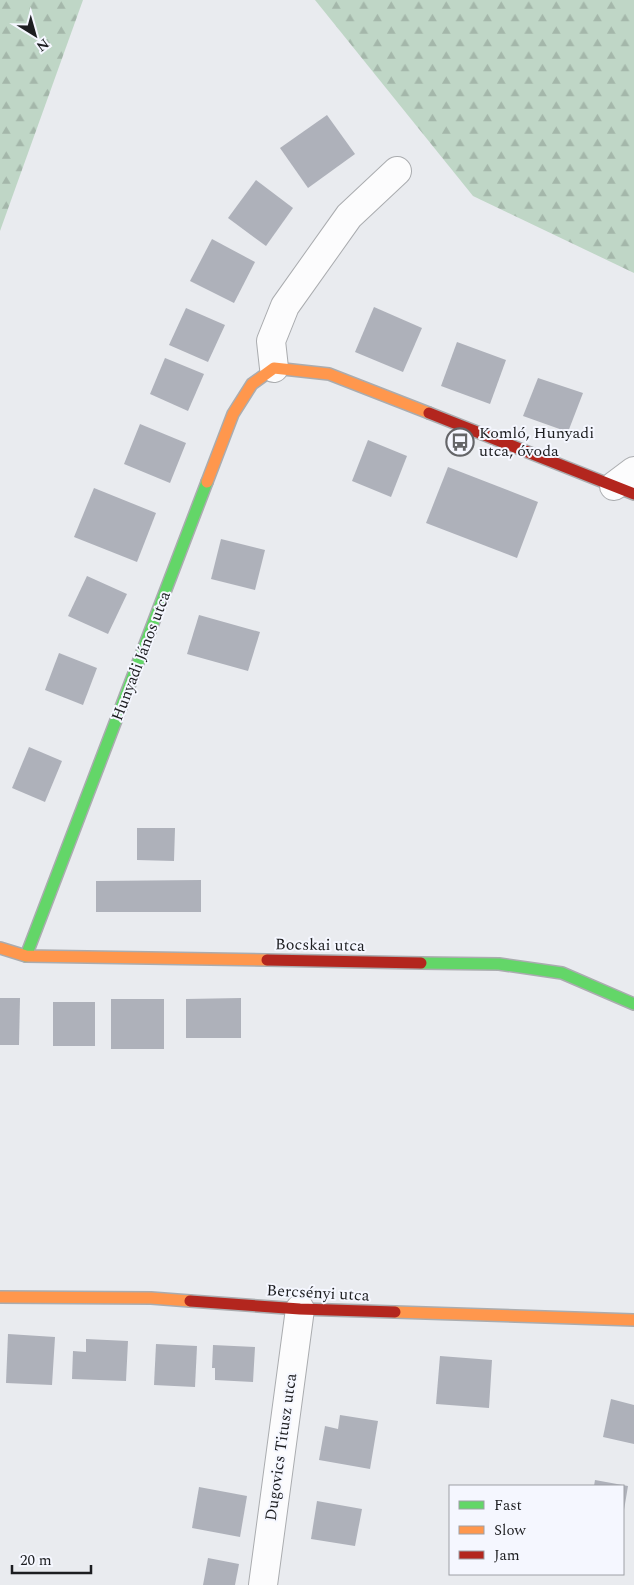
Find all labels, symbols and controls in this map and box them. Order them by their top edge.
north arrow [10,10,60,60]
text: N [32,33,53,57]
place label: Komló, Hunyadi utca, óvoda [479,421,594,463]
bus stop icon: Komló, Hunyadi utca, óvoda [445,427,475,457]
street label: Hunyadi János utca [105,588,177,724]
street label: Bocskai utca [275,932,365,958]
street label: Bercsényi utca [266,1278,370,1308]
street label: Dugovics Titusz utca [259,1371,303,1522]
legend [449,1485,624,1575]
text: Fast [494,1494,522,1517]
text: Slow [494,1519,526,1542]
scale bar [12,1542,91,1574]
text: Jam [494,1544,520,1567]
text: 20 m [20,1549,52,1572]

